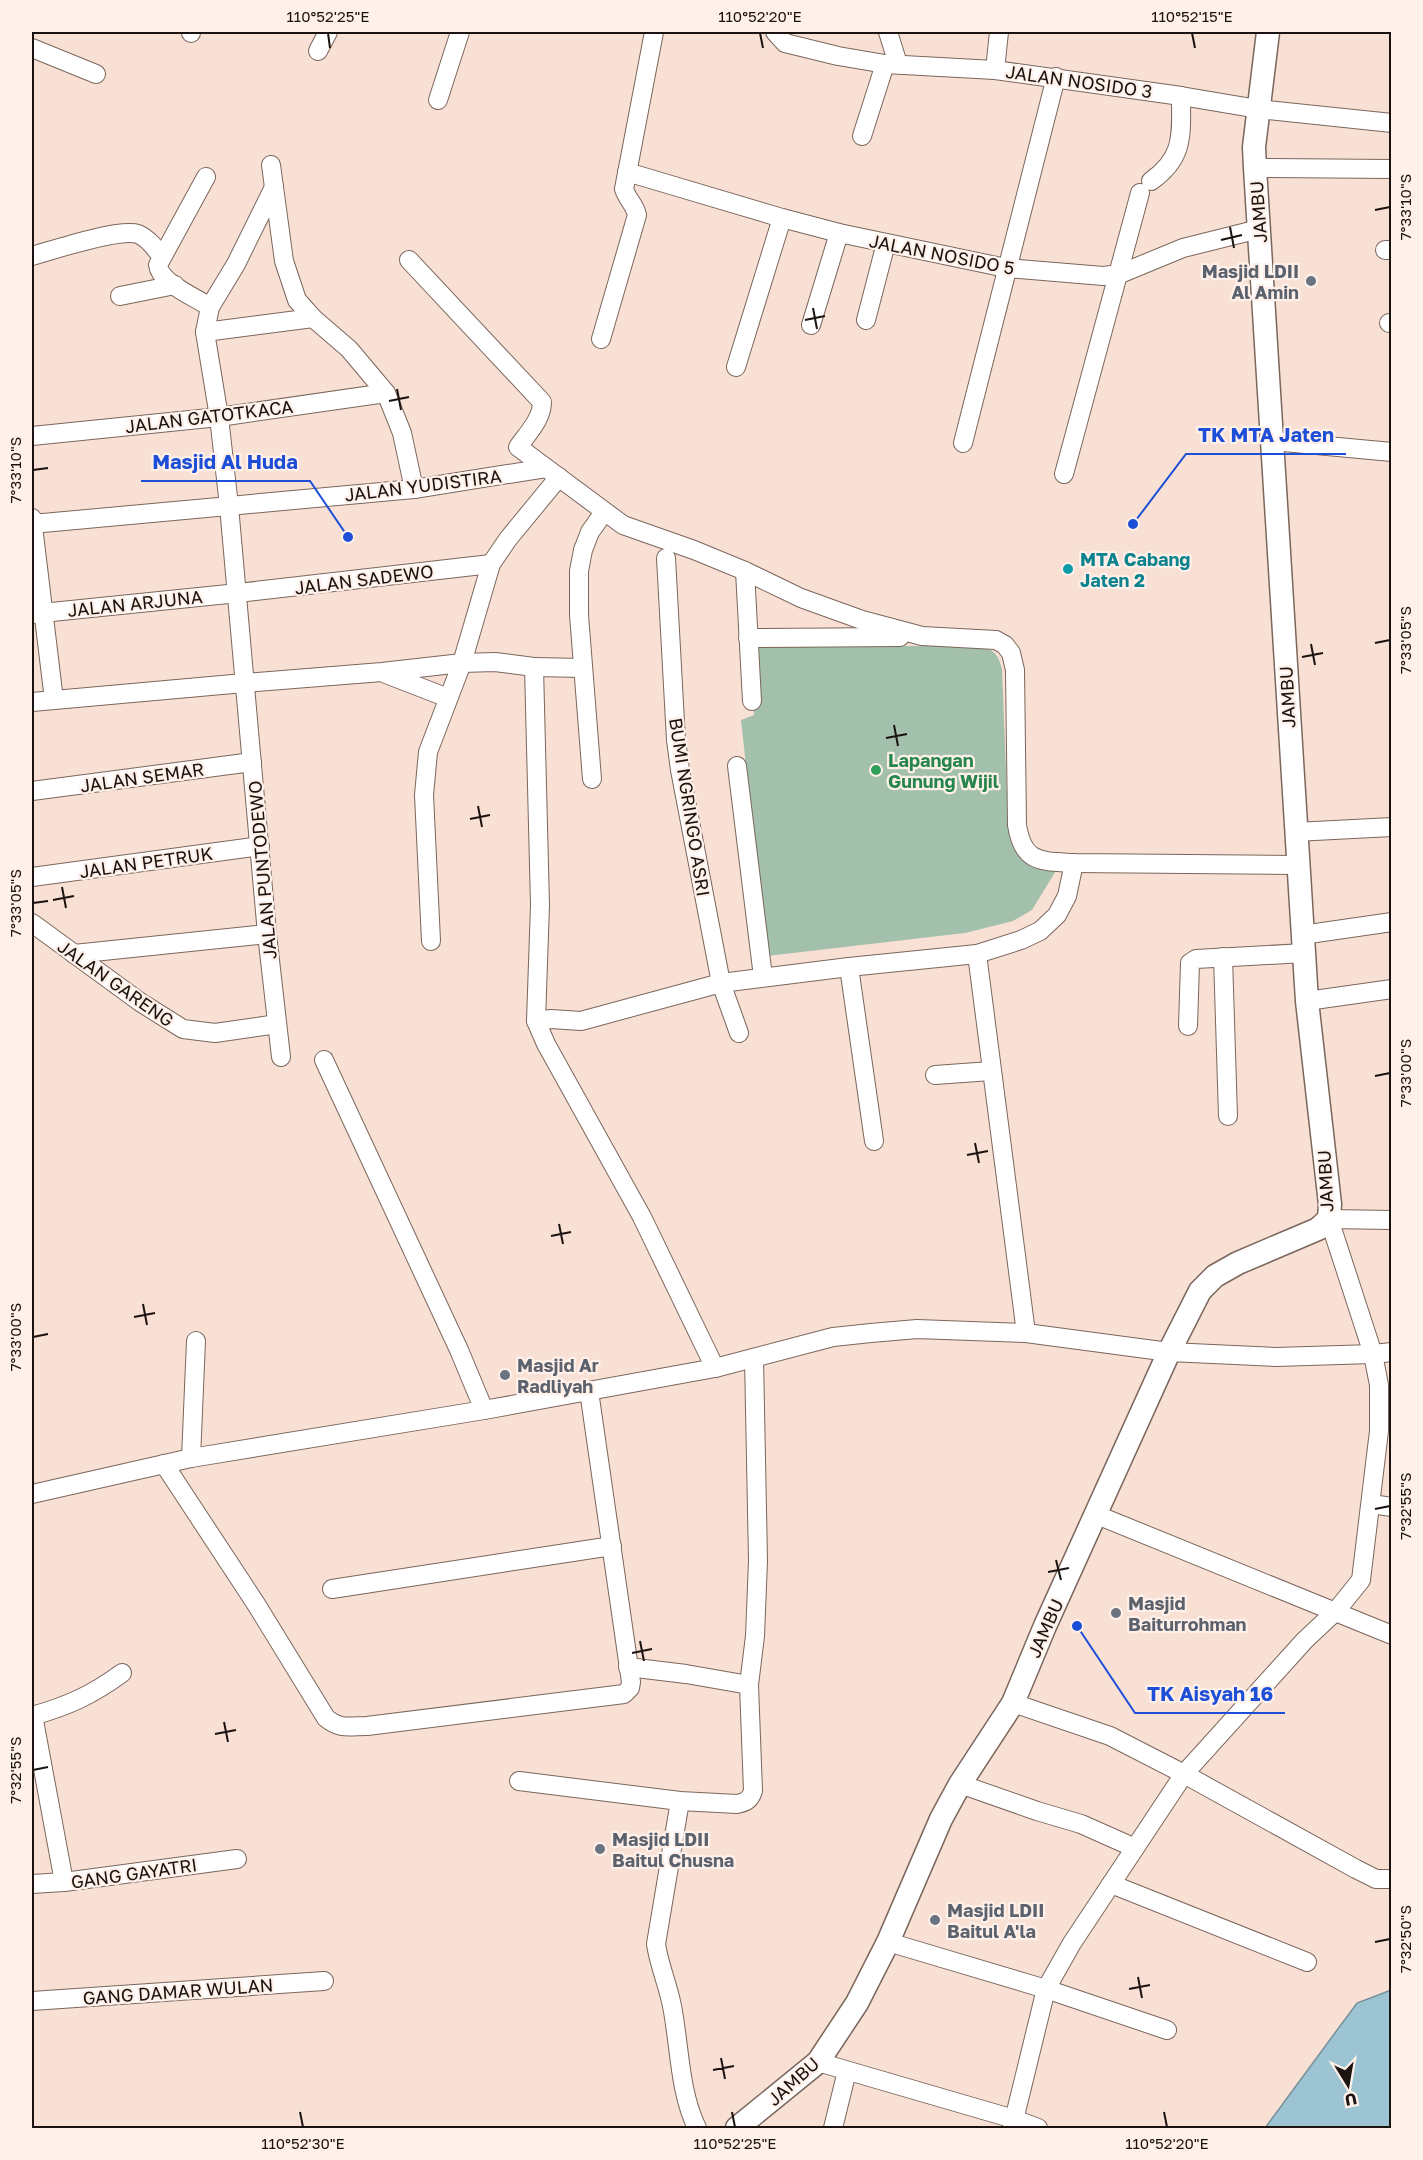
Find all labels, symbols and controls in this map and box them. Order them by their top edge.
text: 110°52'25"E [287,7,369,25]
text: 110°52'20"E [718,7,802,25]
text: 110°52'15"E [1151,7,1233,25]
street label: JALAN NOSIDO 3 [1004,60,1154,102]
text: 7°33'10"S [1396,174,1414,240]
street label: JAMBU [1245,180,1271,244]
street label: JALAN NOSIDO 5 [867,229,1017,279]
place label: Masjid LDII Al Amin [1202,260,1299,303]
marker: Masjid LDII Al Amin [1304,274,1318,288]
street label: JALAN GATOTKACA [124,395,294,437]
callout: TK MTA Jaten [1186,416,1346,454]
text: TK MTA Jaten [1198,422,1334,446]
text: 7°33'10"S [6,437,24,503]
callout: Masjid Al Huda [141,443,310,481]
text: Masjid Al Huda [152,449,298,473]
street label: JALAN YUDISTIRA [343,464,503,506]
place label: MTA Cabang Jaten 2 [1080,548,1190,591]
street label: JALAN SADEWO [293,560,435,598]
marker: MTA Cabang Jaten 2 [1061,562,1075,576]
street label: JALAN ARJUNA [66,585,204,621]
text: 7°33'05"S [1396,606,1414,674]
street label: JAMBU [1274,665,1300,729]
street label: BUMI NGRINGO ASRI [665,716,715,898]
place label: Lapangan Gunung Wijil [888,749,999,792]
street label: JALAN SEMAR [79,757,205,797]
marker: Lapangan Gunung Wijil [869,763,883,777]
street label: JALAN PUNTODEWO [243,780,281,960]
street label: JALAN PETRUK [78,842,214,882]
text: 7°33'05"S [6,869,24,937]
street label: JALAN GARENG [54,935,178,1031]
text: 7°33'00"S [1396,1039,1414,1107]
street label: JAMBU [1312,1149,1338,1213]
text: 7°33'00"S [6,1303,24,1371]
place label: Masjid Ar Radliyah [517,1354,599,1397]
marker: Masjid Ar Radliyah [498,1368,512,1382]
text: 7°32'55"S [1396,1472,1414,1540]
place label: Masjid Baiturrohman [1128,1592,1247,1635]
street label: JAMBU [1022,1595,1068,1661]
marker: Masjid Baiturrohman [1109,1606,1123,1620]
callout: TK Aisyah 16 [1135,1675,1285,1713]
text: TK Aisyah 16 [1147,1681,1273,1705]
text: 7°32'55"S [6,1736,24,1804]
place label: Masjid LDII Baitul Chusna [612,1828,734,1871]
marker: Masjid LDII Baitul Chusna [593,1842,607,1856]
street label: GANG GAYATRI [69,1853,199,1893]
place label: Masjid LDII Baitul A'la [947,1899,1044,1942]
text: 7°32'50"S [1396,1905,1414,1973]
marker: Masjid LDII Baitul A'la [928,1913,942,1927]
street label: GANG DAMAR WULAN [82,1973,274,2009]
street label: JAMBU [763,2052,823,2110]
north arrow [1318,2055,1378,2115]
text: U [1343,2089,1359,2111]
text: 110°52'30"E [261,2134,345,2152]
text: 110°52'25"E [694,2134,776,2152]
text: 110°52'20"E [1125,2134,1209,2152]

